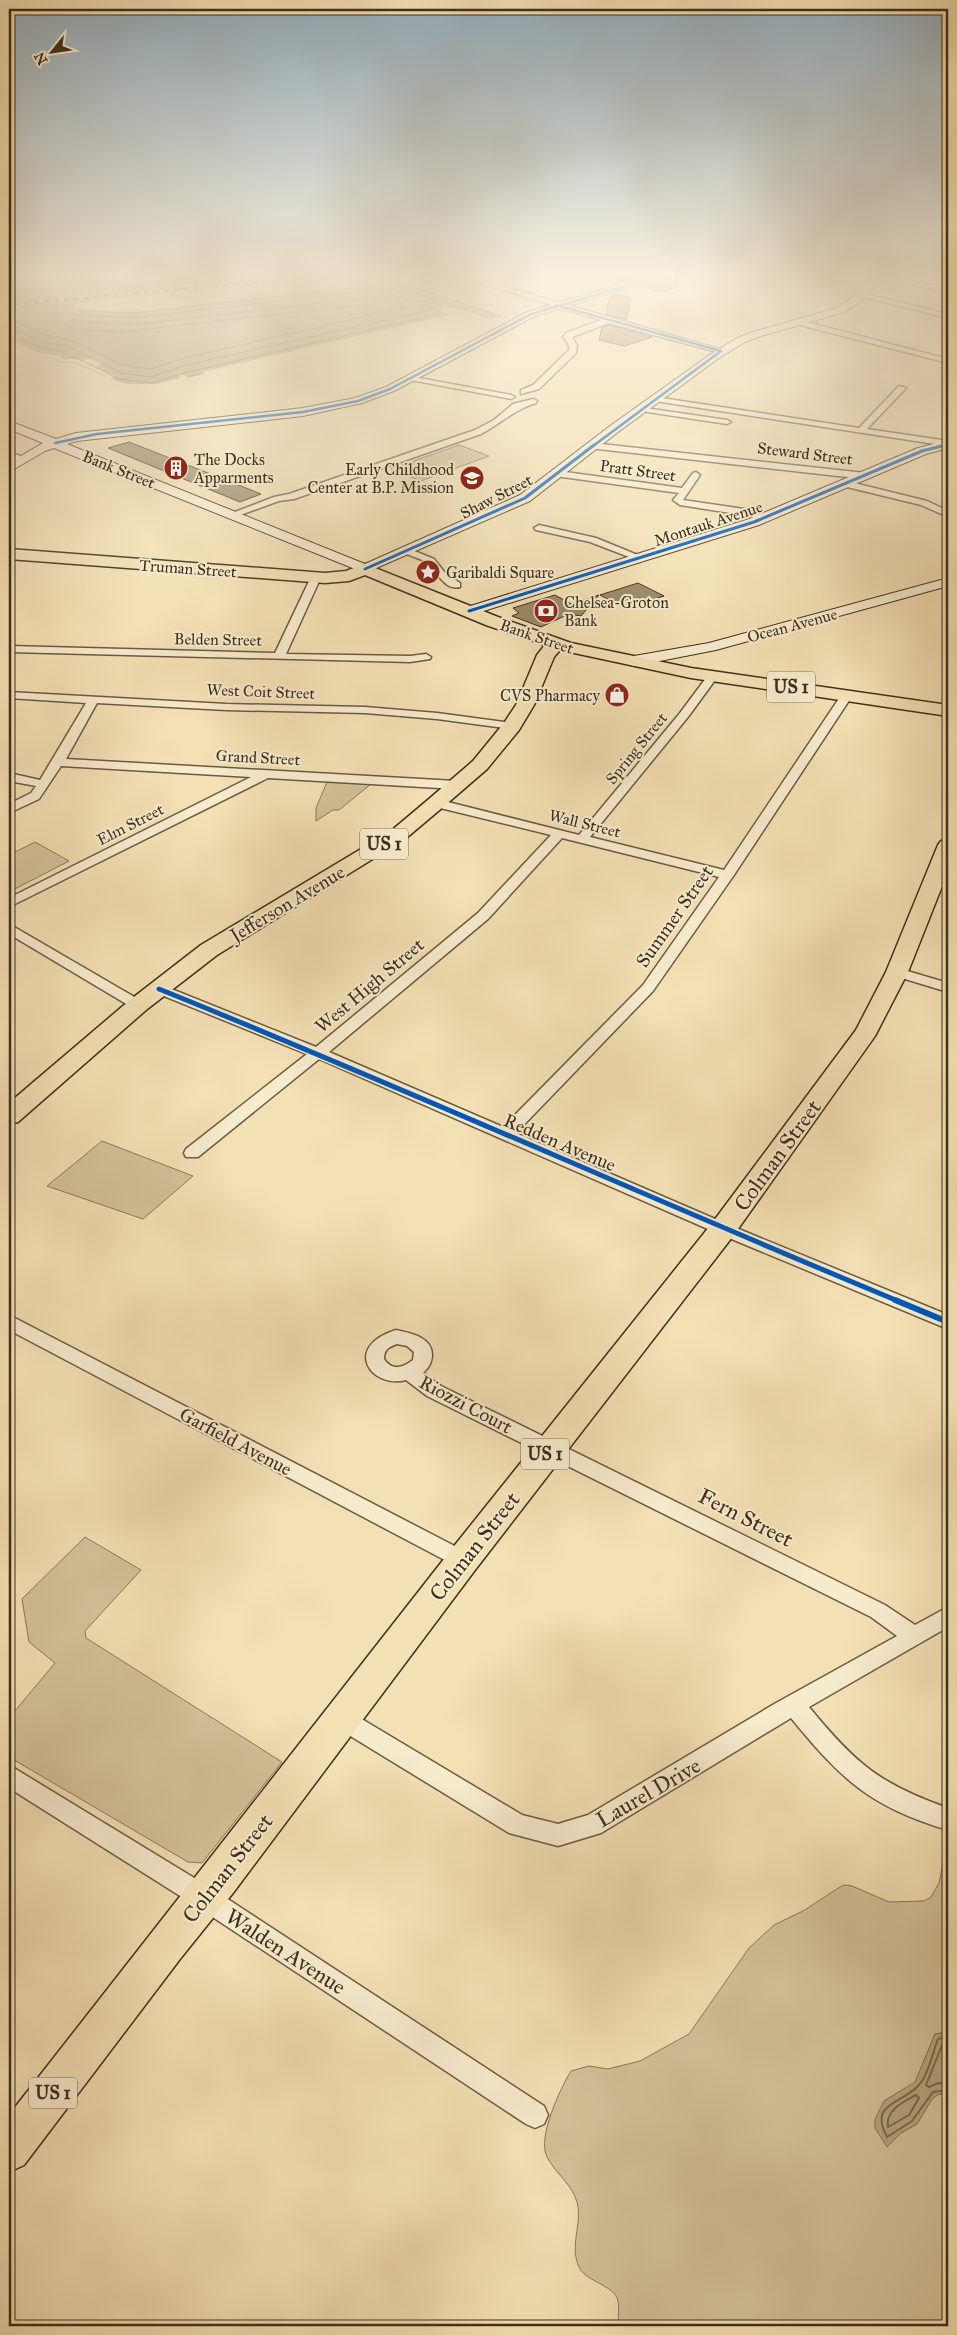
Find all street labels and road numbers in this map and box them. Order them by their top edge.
street label: Steward Street [756,438,854,469]
street label: Bank Street [80,446,158,493]
street label: Pratt Street [599,456,677,485]
street label: Shaw Street [457,470,536,523]
street label: Montauk Avenue [652,497,765,550]
street label: Truman Street [139,556,237,581]
street label: Ocean Avenue [745,604,840,647]
street label: Bank Street [498,615,576,658]
street label: Belden Street [174,629,263,650]
road number: US 1 [767,672,815,702]
street label: West Coit Street [206,680,316,703]
street label: Spring Street [602,708,672,789]
street label: Grand Street [215,746,301,769]
street label: Elm Street [94,799,167,849]
street label: Wall Street [547,805,623,842]
road number: US 1 [360,829,408,860]
street label: Jefferson Avenue [224,860,349,949]
street label: Summer Street [631,861,718,972]
street label: West High Street [310,933,429,1038]
street label: Colman Street [728,1094,827,1216]
street label: Redden Avenue [500,1109,619,1176]
street label: Riozzi Court [415,1370,516,1439]
street label: Garfield Avenue [176,1402,296,1481]
road number: US 1 [521,1438,569,1470]
street label: Fern Street [694,1482,798,1553]
street label: Colman Street [423,1486,526,1606]
street label: Laurel Drive [591,1752,705,1833]
street label: Colman Street [176,1808,279,1928]
street label: Walden Avenue [221,1903,351,2000]
road number: US 1 [29,2078,77,2108]

